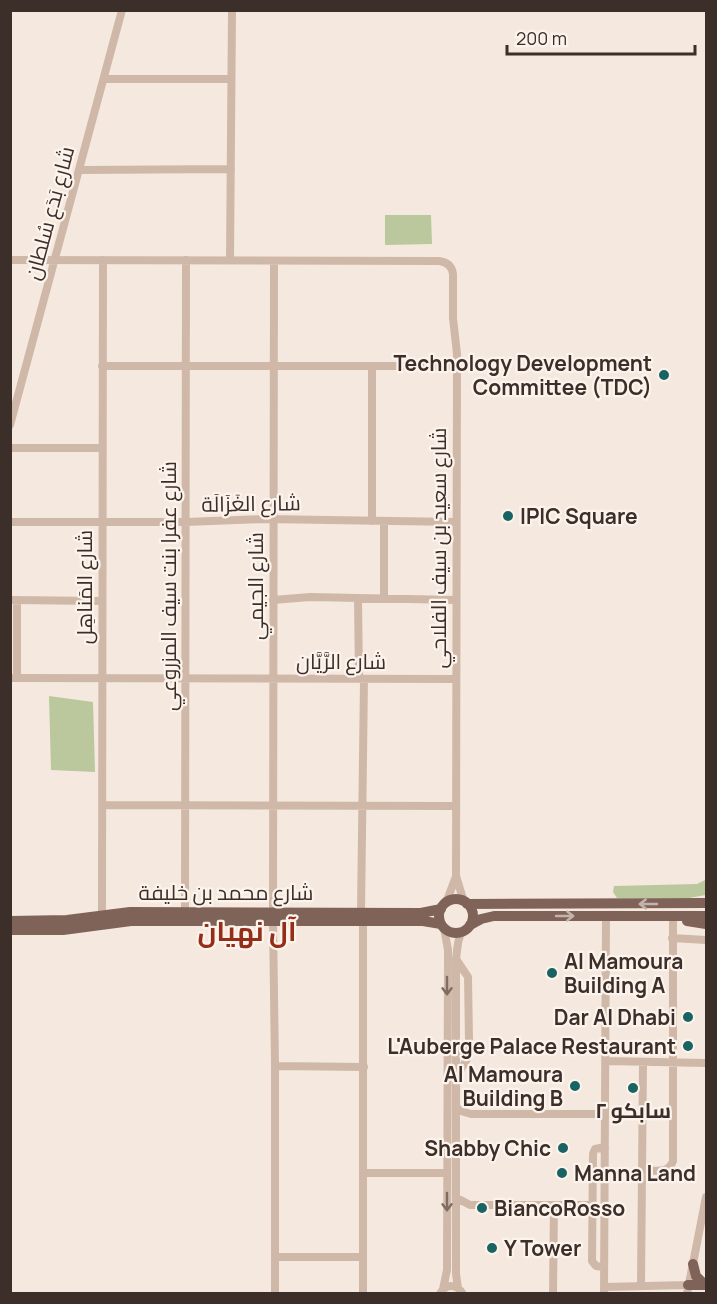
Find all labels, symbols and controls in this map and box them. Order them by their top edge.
scale bar [507,18,694,56]
text: 200 m [516,26,567,50]
street label: شارع بَدَع سُلطان [18,143,81,283]
place label: Technology Development Committee (TDC) [394,349,652,401]
marker: Technology Development Committee (TDC) [657,368,671,382]
street label: شارع سعيد بن سيف الفلاحي [424,428,455,668]
street label: شارع عفرا بنت سيف المزروعي [154,461,185,711]
street label: شارع الغَزَالَة [201,488,301,519]
place label: IPIC Square [520,502,638,530]
marker: IPIC Square [501,509,515,523]
street label: شارع المَناهِل [70,530,99,644]
street label: شارع الجيمي [241,532,272,640]
street label: شارع الرَّيَّان [296,647,386,676]
street label: شارع محمد بن خليفة [139,878,313,907]
one-way arrow [639,898,659,910]
one-way arrow [554,910,574,922]
district label: آل نهيان [198,912,297,949]
place label: Al Mamoura Building A [564,947,683,999]
marker: Al Mamoura Building A [545,966,559,980]
one-way arrow [441,976,453,996]
place label: Dar Al Dhabi [554,1003,676,1031]
marker: Dar Al Dhabi [681,1010,695,1024]
place label: L'Auberge Palace Restaurant [387,1032,676,1060]
marker: L'Auberge Palace Restaurant [681,1039,695,1053]
place label: Al Mamoura Building B [444,1060,563,1112]
marker: Al Mamoura Building B [568,1079,582,1093]
marker: سابكو ٢ [626,1081,640,1095]
place label: سابكو ٢ [595,1096,671,1124]
place label: Shabby Chic [424,1134,551,1162]
marker: Shabby Chic [556,1141,570,1155]
place label: Manna Land [574,1159,696,1187]
marker: Manna Land [555,1166,569,1180]
one-way arrow [441,1192,453,1212]
place label: BiancoRosso [494,1194,625,1222]
marker: BiancoRosso [475,1201,489,1215]
place label: Y Tower [504,1234,581,1262]
marker: Y Tower [485,1241,499,1255]

